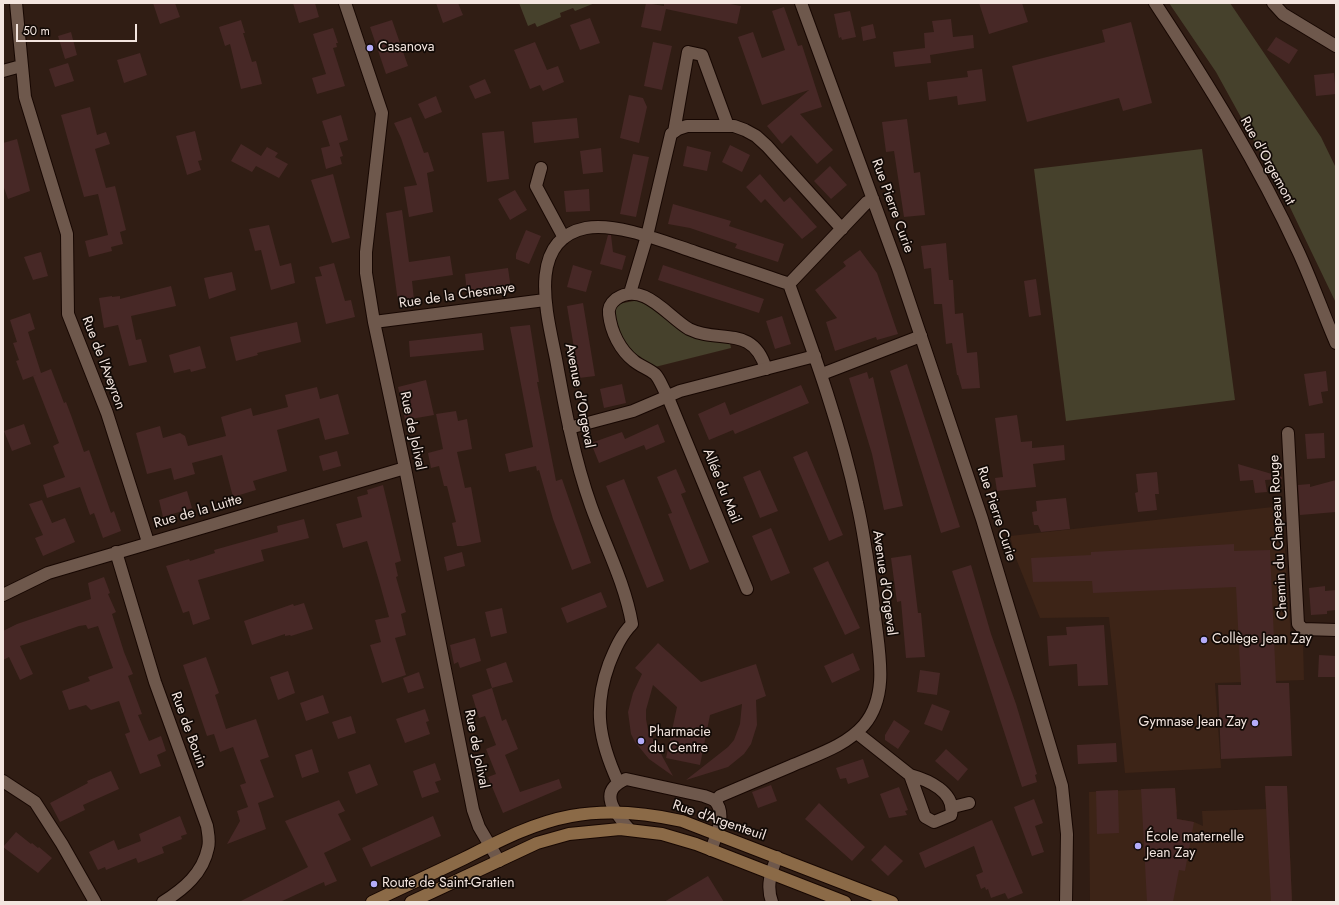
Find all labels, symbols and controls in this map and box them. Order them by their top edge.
scale bar [18,16,139,42]
text: 50 m [23,22,50,40]
place label: Casanova [378,40,434,56]
marker: Casanova [365,43,375,53]
street label: Rue d'Orgemont [1236,114,1298,208]
street label: Rue Pierre Curie [867,157,917,255]
street label: Rue de la Chesnaye [398,280,516,312]
street label: Rue de l'Aveyron [78,314,128,412]
street label: Avenue d'Orgeval [561,342,597,450]
street label: Rue de Jolival [395,390,429,472]
street label: Allée du Mail [698,446,744,526]
street label: Chemin du Chapeau Rouge [1266,454,1292,620]
street label: Rue Pierre Curie [973,465,1019,563]
street label: Rue de la Luitte [152,491,244,533]
street label: Avenue d'Orgeval [868,529,900,637]
place label: Collège Jean Zay [1212,632,1312,648]
marker: Collège Jean Zay [1199,635,1209,645]
street label: Rue de Bouin [166,690,210,770]
street label: Rue de Jolival [460,708,492,790]
place label: Gymnase Jean Zay [1138,715,1247,731]
marker: Gymnase Jean Zay [1250,718,1260,728]
place label: Pharmacie du Centre [649,725,711,758]
marker: Pharmacie du Centre [636,736,646,746]
street label: Rue d'Argenteuil [670,797,768,845]
place label: École maternelle Jean Zay [1146,830,1244,862]
marker: École maternelle Jean Zay [1133,841,1143,851]
place label: Route de Saint-Gratien [382,876,515,892]
marker: Route de Saint-Gratien [369,879,379,889]

